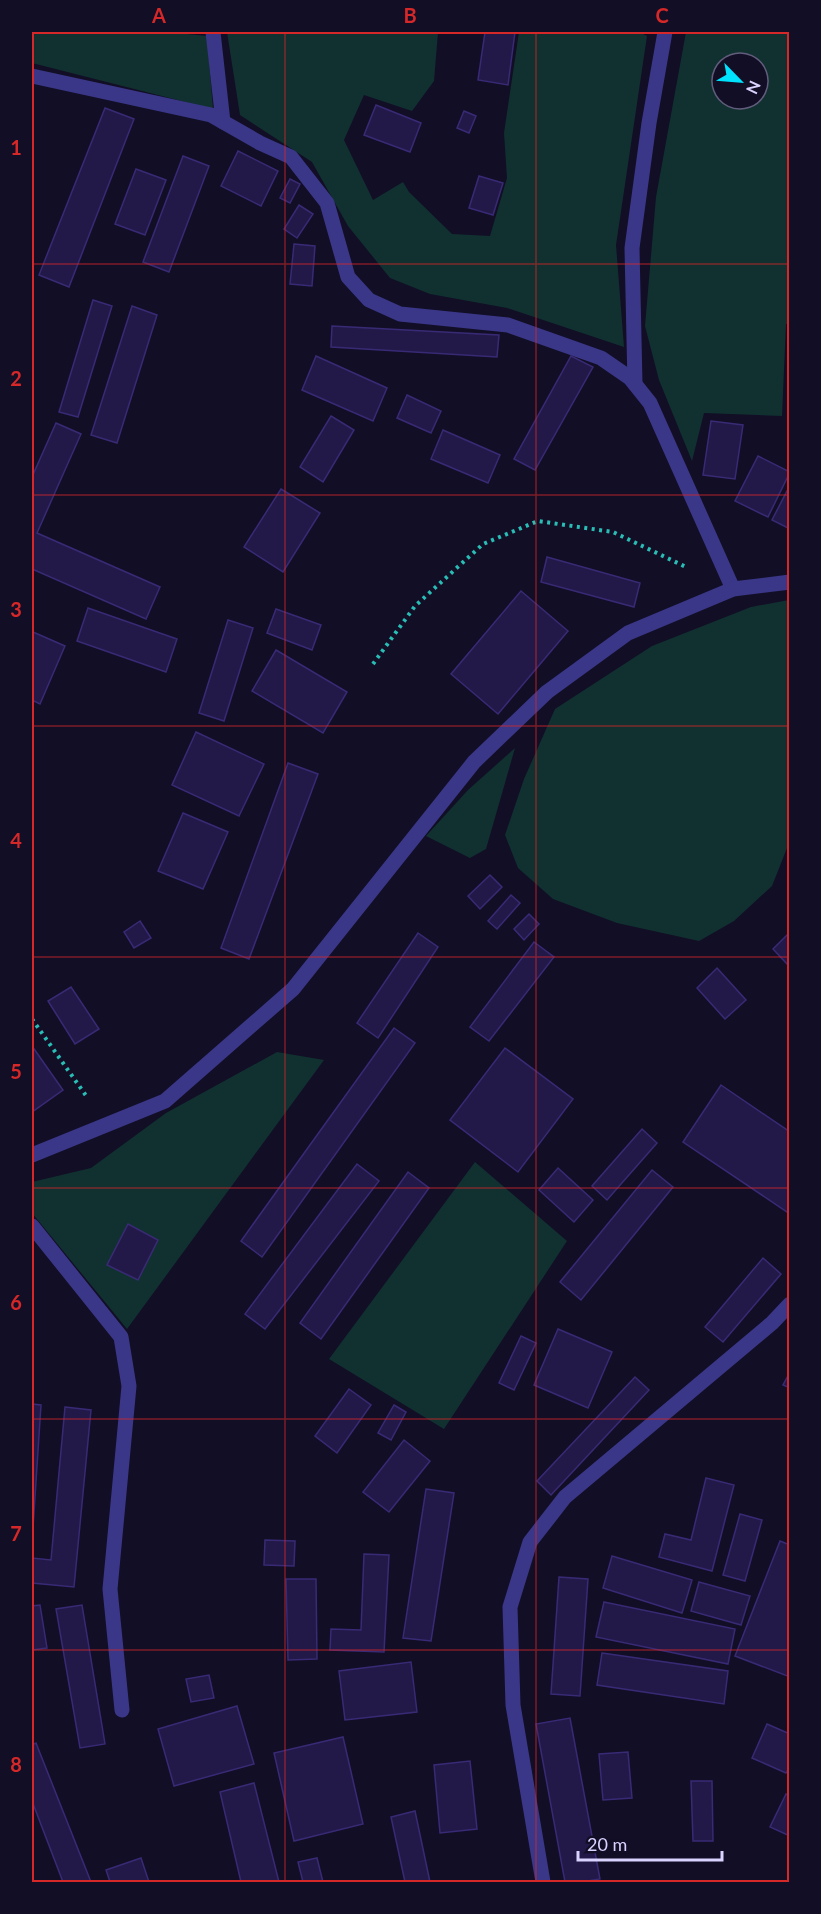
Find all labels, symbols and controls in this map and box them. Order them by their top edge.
text: A [151,3,166,27]
text: B [403,3,417,27]
text: C [655,3,669,27]
north arrow [710,51,770,111]
text: N [743,78,765,97]
text: 1 [10,135,22,159]
text: 2 [10,366,22,390]
text: 3 [10,597,22,621]
text: 4 [10,828,22,852]
text: 5 [10,1059,22,1083]
text: 6 [10,1290,22,1314]
text: 7 [10,1521,22,1545]
text: 8 [10,1752,22,1776]
scale bar [578,1824,722,1862]
text: 20 m [587,1833,627,1855]

